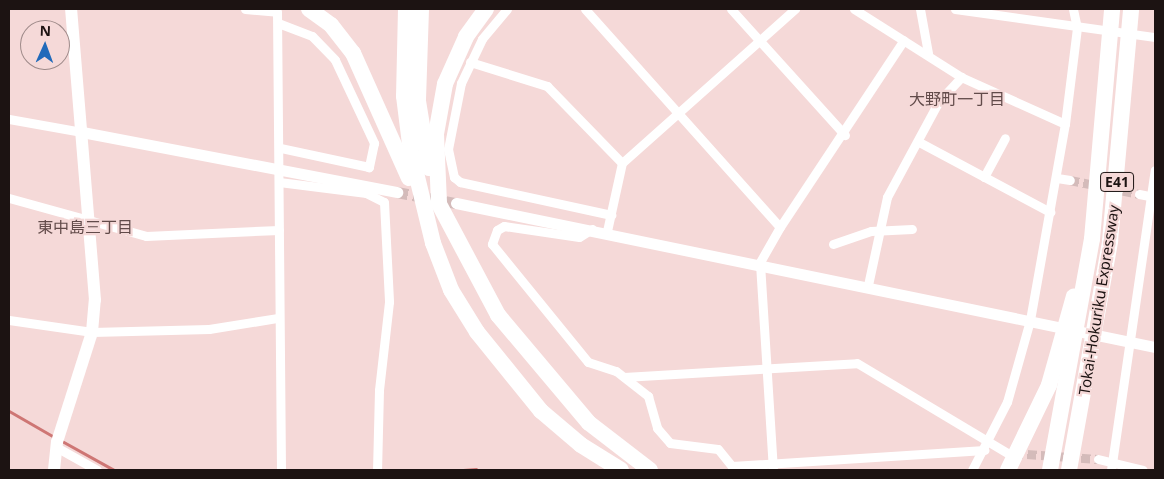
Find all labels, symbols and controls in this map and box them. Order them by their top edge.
north arrow [20,20,70,70]
text: N [39,21,52,40]
district label: 大野町一丁目 [909,89,1005,109]
road number: E41 [1100,170,1134,193]
street label: Tokai-Hokuriku Expressway [1075,204,1123,396]
district label: 東中島三丁目 [37,217,133,237]

